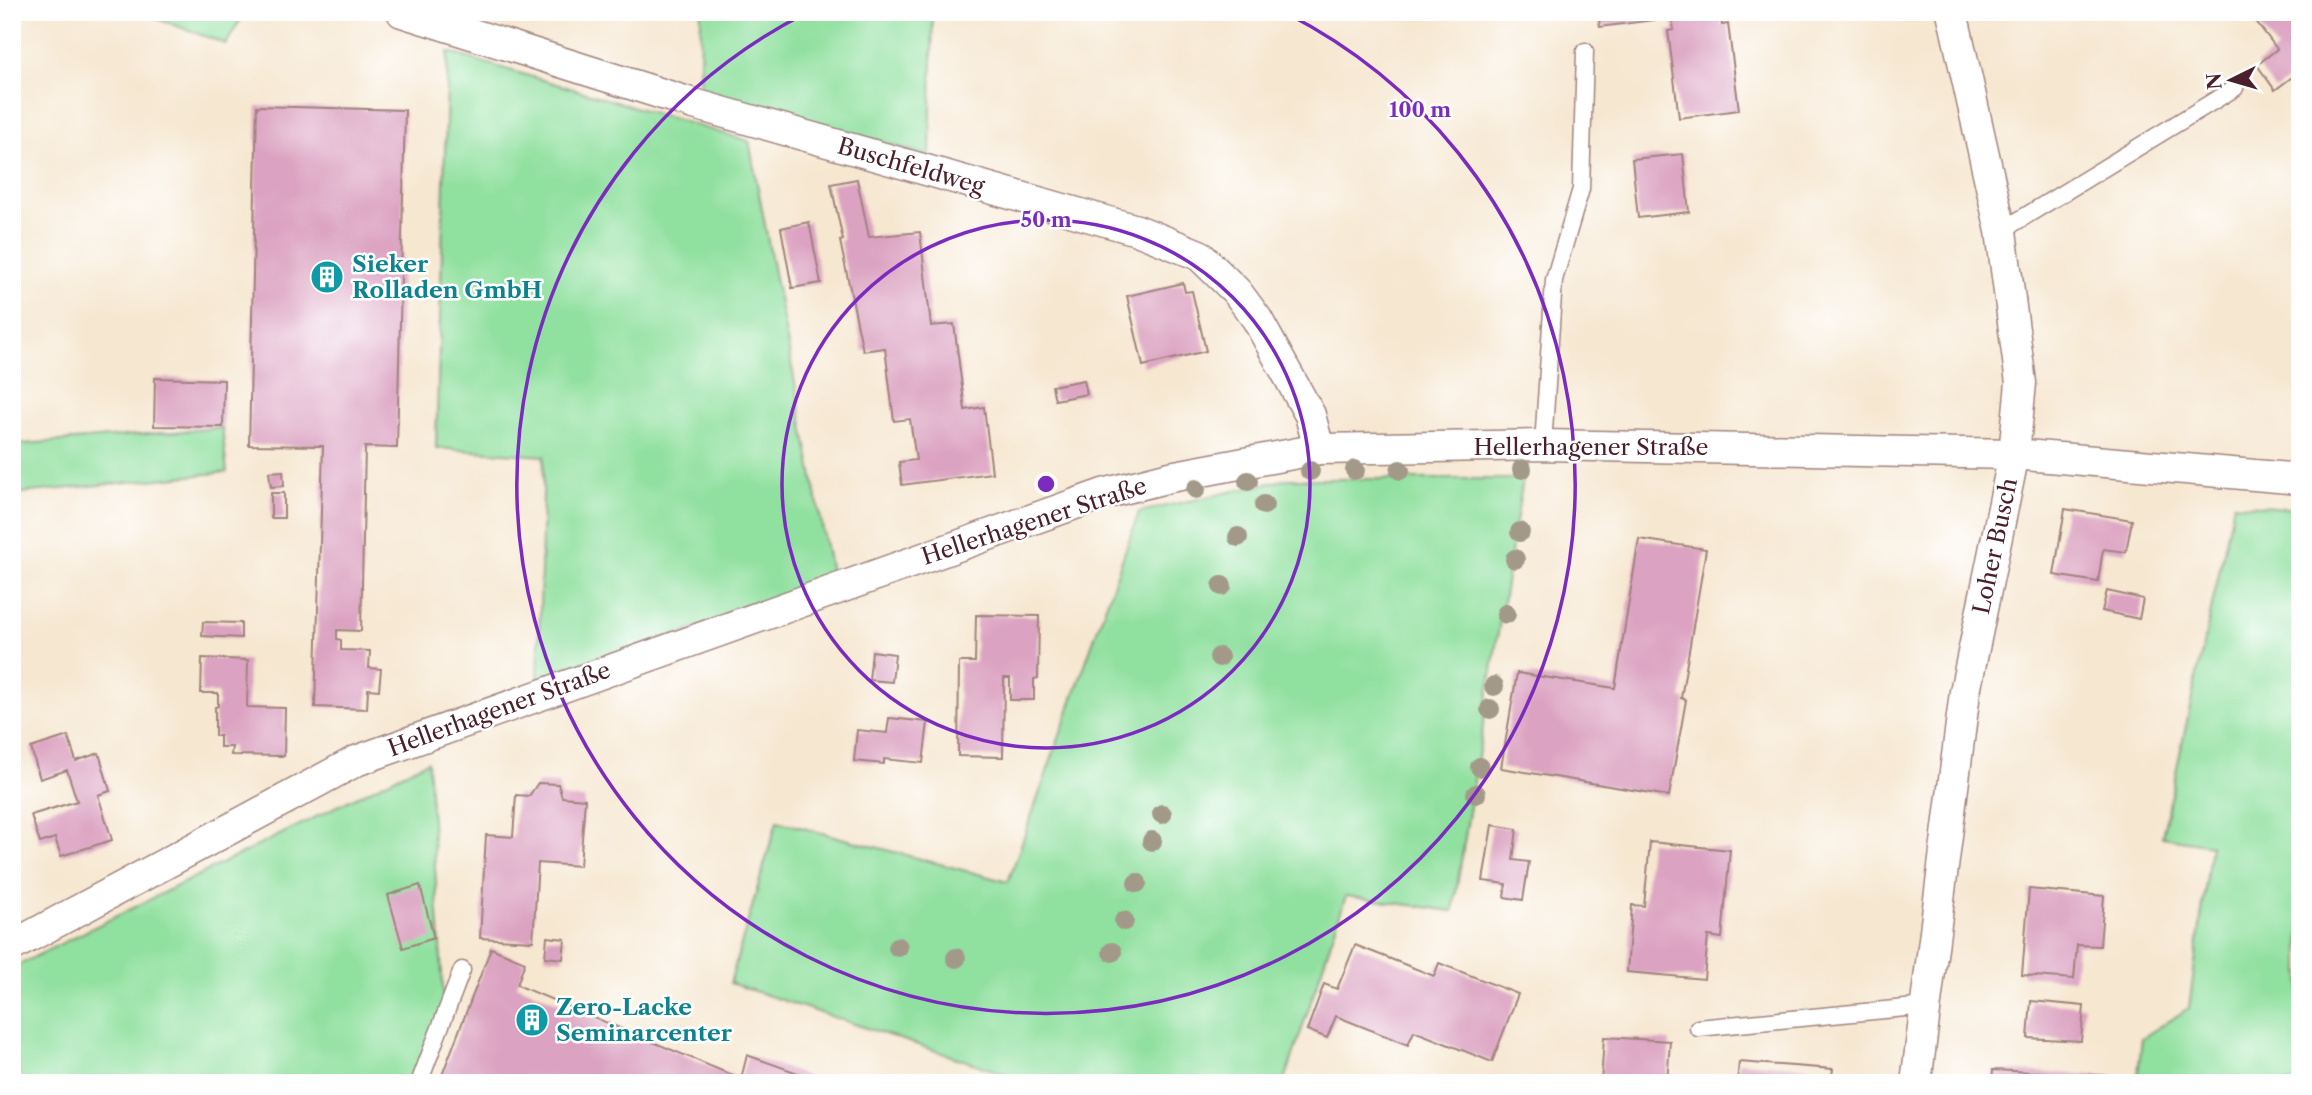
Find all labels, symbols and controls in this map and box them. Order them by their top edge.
north arrow [2196,46,2266,116]
text: N [2202,72,2227,91]
text: 100 m [1389,97,1451,122]
street label: Buschfeldweg [834,132,989,201]
text: 50 m [1020,207,1072,232]
place label: Sieker Rolladen GmbH [352,250,542,304]
building icon: Sieker Rolladen GmbH [308,258,346,296]
street label: Hellerhagener Straße [1474,433,1708,461]
street label: Hellerhagener Straße [918,471,1150,571]
centre of rings [1034,472,1058,496]
street label: Loher Busch [1967,475,2023,617]
street label: Hellerhagener Straße [384,656,614,762]
place label: Zero-Lacke Seminarcenter [556,993,733,1047]
building icon: Zero-Lacke Seminarcenter [513,1001,551,1039]

